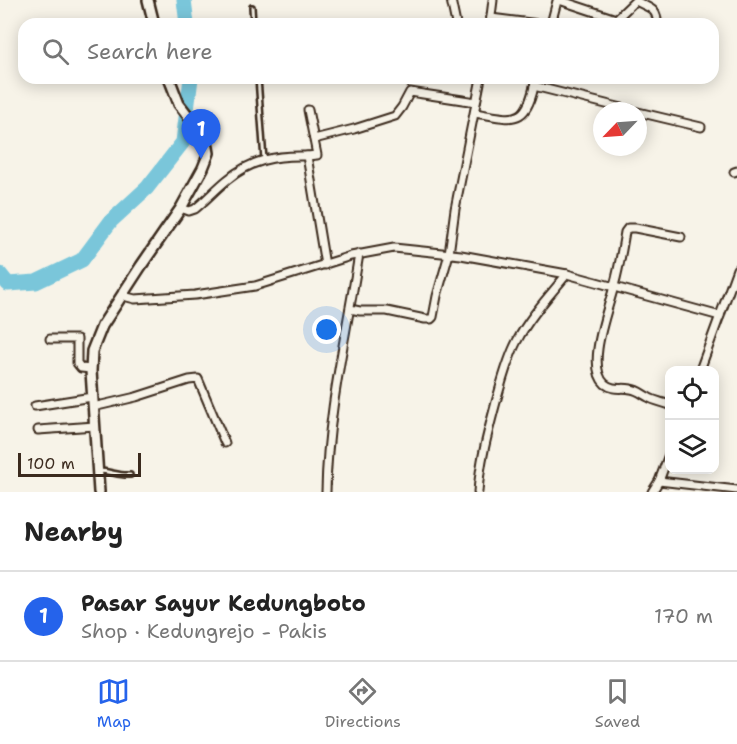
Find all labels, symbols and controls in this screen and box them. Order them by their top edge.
search box [18,18,719,84]
icon: search [39,35,72,68]
text: Search here [87,37,213,66]
north arrow [593,102,647,156]
pin: 1 [182,110,220,159]
your location [312,315,341,344]
map controls [665,366,719,474]
button: locate [665,366,719,420]
button: layers [665,420,719,474]
scale bar [18,450,141,478]
text: 100 m [27,453,75,474]
text: Nearby [24,514,123,549]
text: Pasar Sayur Kedungboto [81,589,366,618]
text: 1 [39,603,48,629]
text: 170 m [654,603,713,629]
text: Shop · Kedungrejo - Pakis [81,618,327,644]
tab: Map [97,675,131,732]
tab: Directions [325,675,401,732]
tab: Saved [595,675,640,732]

